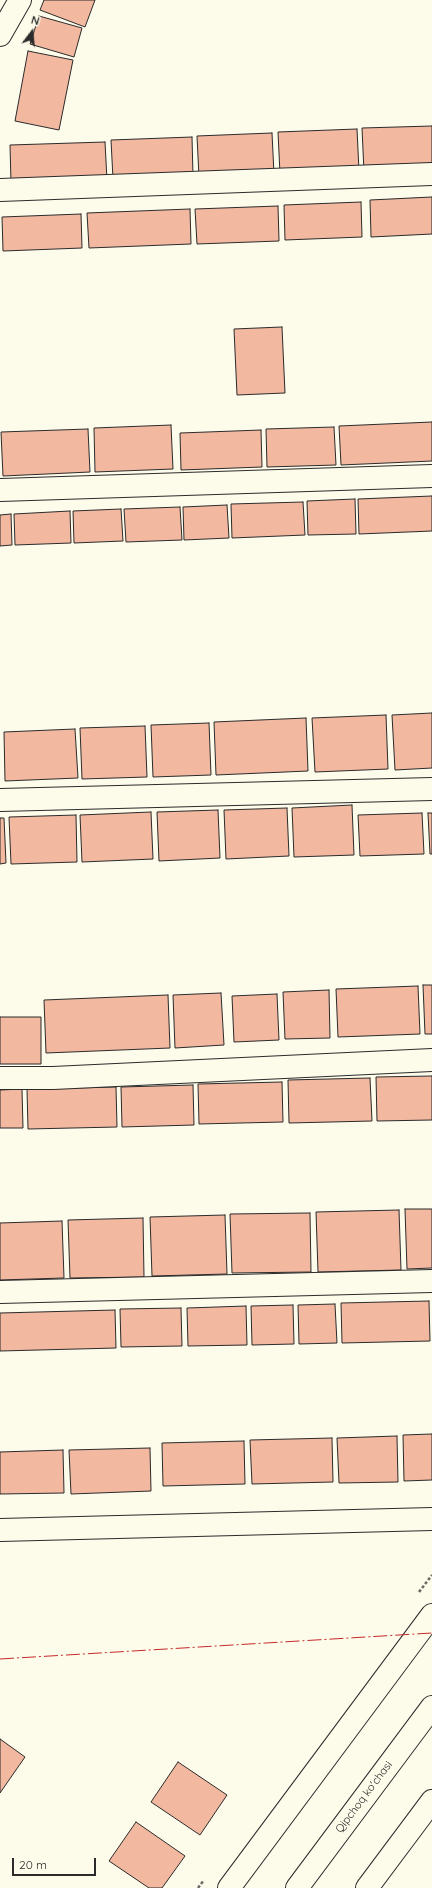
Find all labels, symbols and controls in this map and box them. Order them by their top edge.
north arrow [12,12,52,52]
text: N [29,13,41,28]
street label: Qipchoq ko'chasi [333,1759,395,1835]
scale bar [14,1850,98,1876]
text: 20 m [19,1857,47,1872]

